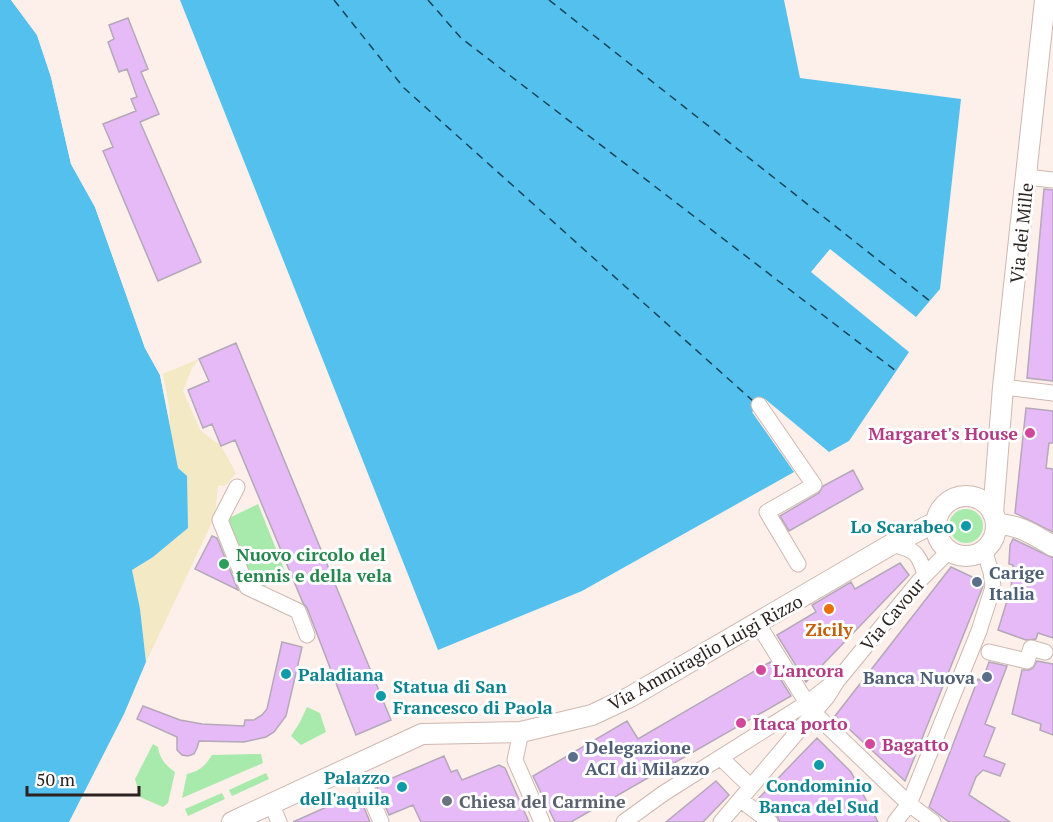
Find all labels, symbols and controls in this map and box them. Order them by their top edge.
street label: Via dei Mille [1004,182,1038,284]
place label: Margaret's House [868,421,1018,445]
marker: Margaret's House [1023,426,1037,440]
place label: Lo Scarabeo [850,514,954,538]
marker: Lo Scarabeo [959,519,973,533]
place label: Nuovo circolo del tennis e della vela [236,542,392,587]
marker: Nuovo circolo del tennis e della vela [217,557,231,571]
place label: Carige Italia [989,560,1045,605]
street label: Via Cavour [855,573,929,655]
marker: Carige Italia [970,575,984,589]
street label: Via Ammiraglio Luigi Rizzo [603,588,807,716]
marker: Zicily [822,602,836,616]
place label: Zicily [805,617,853,641]
place label: L'ancora [773,658,844,682]
place label: Paladiana [298,662,384,686]
marker: L'ancora [754,663,768,677]
place label: Banca Nuova [863,665,975,689]
marker: Paladiana [279,667,293,681]
marker: Banca Nuova [980,670,994,684]
place label: Statua di San Francesco di Paola [393,674,553,719]
marker: Statua di San Francesco di Paola [374,689,388,703]
place label: Itaca porto [753,711,848,735]
marker: Itaca porto [734,716,748,730]
place label: Bagatto [882,732,949,756]
place label: Delegazione ACI di Milazzo [585,735,710,780]
marker: Bagatto [863,737,877,751]
marker: Delegazione ACI di Milazzo [566,750,580,764]
marker: Condominio Banca del Sud [812,758,826,772]
scale bar [27,759,140,797]
place label: Palazzo dell'aquila [300,765,390,810]
text: 50 m [36,767,76,791]
place label: Condominio Banca del Sud [759,773,879,818]
marker: Palazzo dell'aquila [395,780,409,794]
place label: Chiesa del Carmine [459,789,626,813]
marker: Chiesa del Carmine [440,794,454,808]

